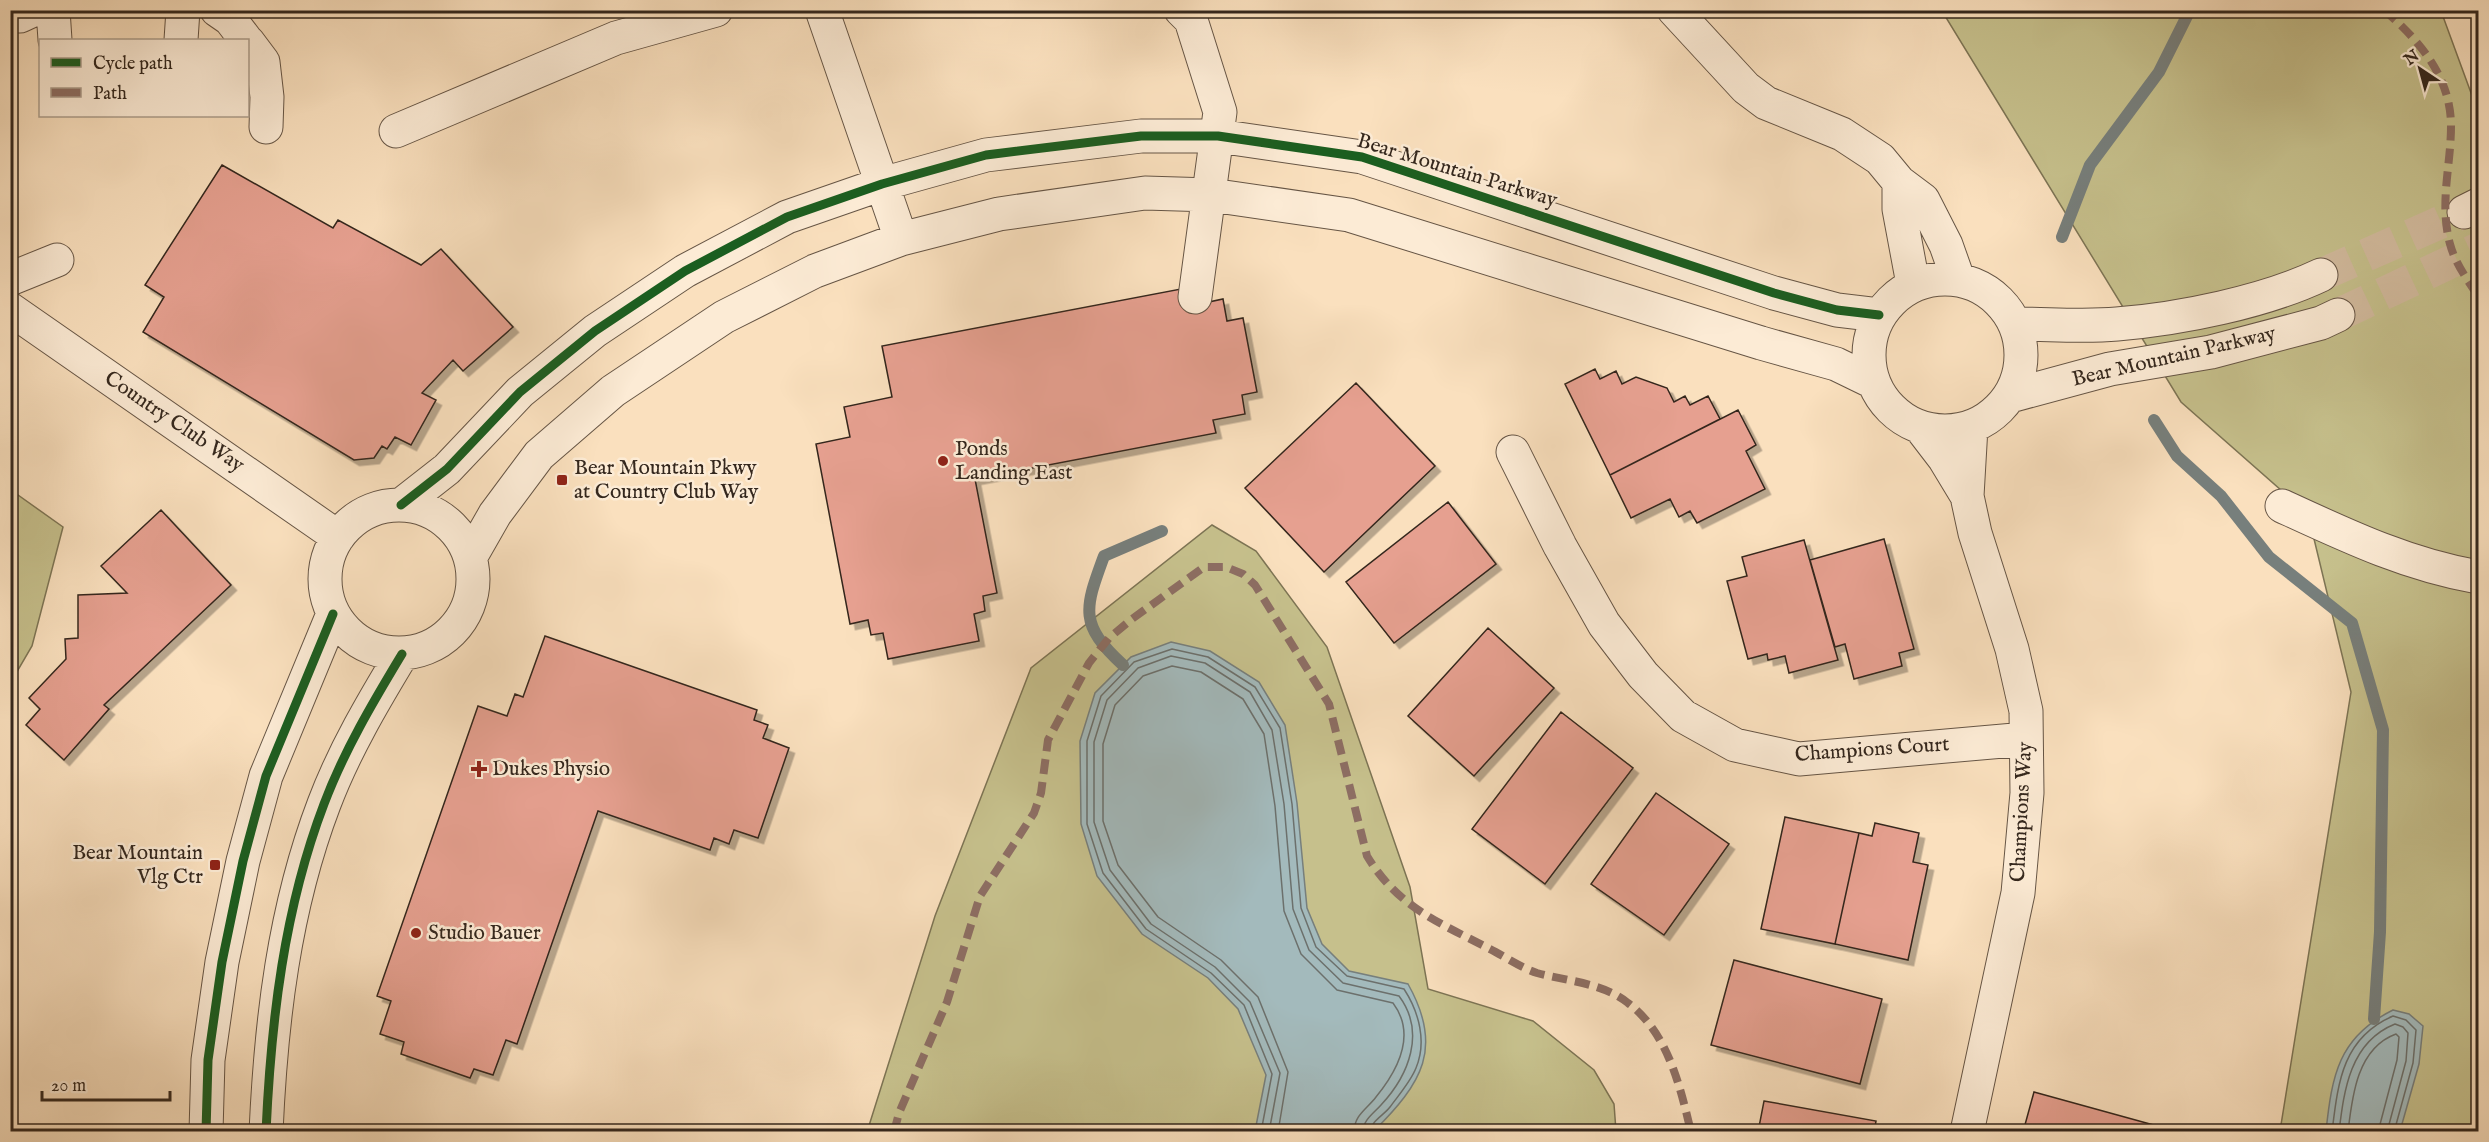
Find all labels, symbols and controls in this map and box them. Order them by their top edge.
legend [39,39,249,117]
north arrow [2390,39,2450,99]
text: N [2400,46,2424,71]
text: Cycle path [93,53,173,76]
text: Path [93,83,127,106]
street label: Bear Mountain Parkway [1354,128,1561,215]
street label: Bear Mountain Parkway [2070,320,2279,394]
street label: Country Club Way [99,365,250,479]
place label: Ponds Landing East [955,436,1072,487]
marker: Ponds Landing East [936,454,950,468]
place label: Bear Mountain Pkwy at Country Club Way [574,455,759,506]
marker: Bear Mountain Pkwy at Country Club Way [555,473,569,487]
street label: Champions Court [1794,731,1950,769]
street label: Champions Way [2005,740,2039,883]
place label: Dukes Physio [492,756,610,783]
marker: Dukes Physio [470,760,488,778]
place label: Bear Mountain Vlg Ctr [72,840,203,891]
marker: Bear Mountain Vlg Ctr [208,858,222,872]
place label: Studio Bauer [428,920,541,947]
marker: Studio Bauer [409,926,423,940]
scale bar [42,1064,170,1102]
text: 20 m [51,1075,86,1098]

